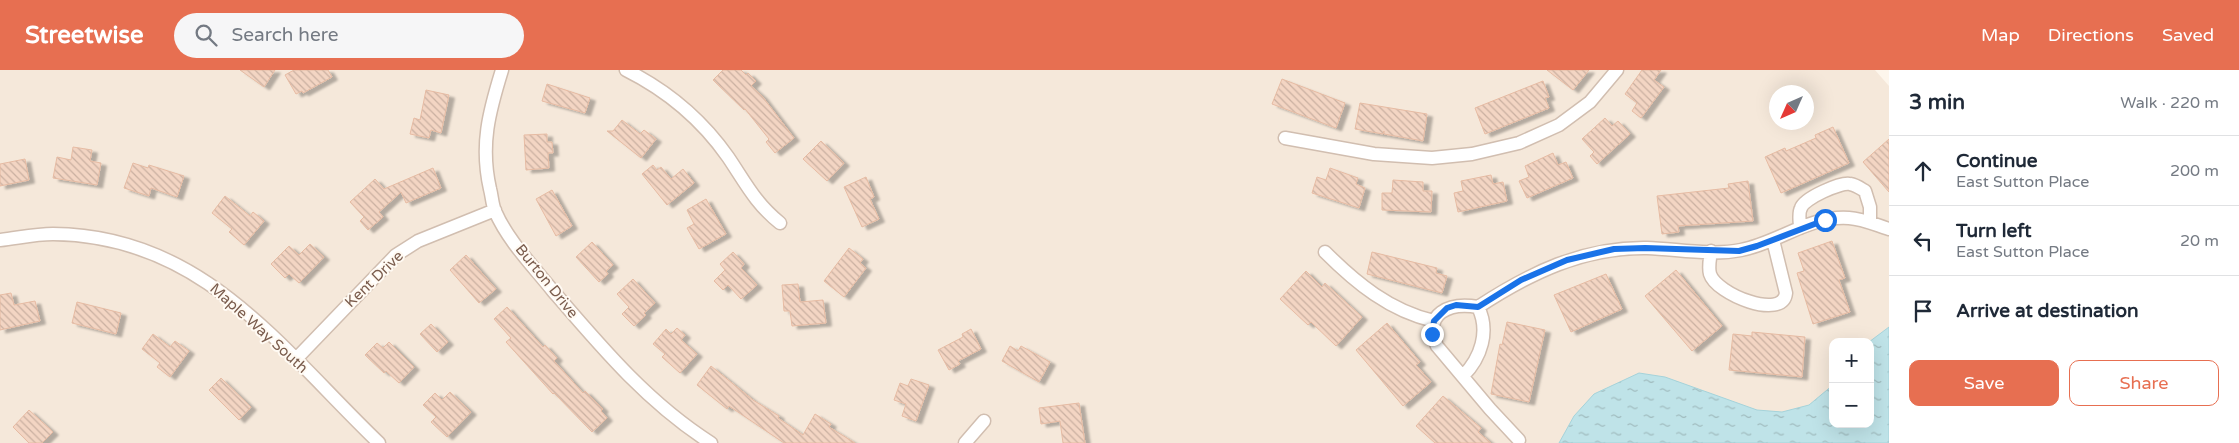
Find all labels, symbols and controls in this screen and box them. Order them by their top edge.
search box [174,13,524,58]
text: Streetwise [25,21,144,50]
icon: search [192,21,220,49]
text: Search here [232,24,338,46]
text: Map [1981,24,2020,46]
text: Directions [2048,24,2134,46]
text: Saved [2162,24,2214,46]
north arrow [1769,85,1814,130]
text: 3 min [1909,90,1965,115]
text: Walk · 220 m [2120,93,2219,113]
text: Continue [1956,150,2038,172]
icon: ahead [1909,157,1937,185]
text: 200 m [2170,161,2219,181]
text: East Sutton Place [1956,172,2089,192]
route start [1814,209,1837,232]
text: Turn left [1956,220,2032,242]
icon: left [1909,227,1937,255]
text: 20 m [2180,231,2219,251]
street label: Burton Drive [512,240,582,322]
text: East Sutton Place [1956,242,2089,262]
street label: Kent Drive [341,247,407,311]
street label: Maple Way South [206,279,312,377]
icon: arrive [1909,297,1937,325]
text: Arrive at destination [1956,300,2139,322]
route end [1421,323,1444,346]
map controls [1829,338,1874,428]
button: + [1829,338,1874,383]
button: Save [1909,360,2059,406]
button: Share [2069,360,2219,406]
button: − [1829,383,1874,428]

